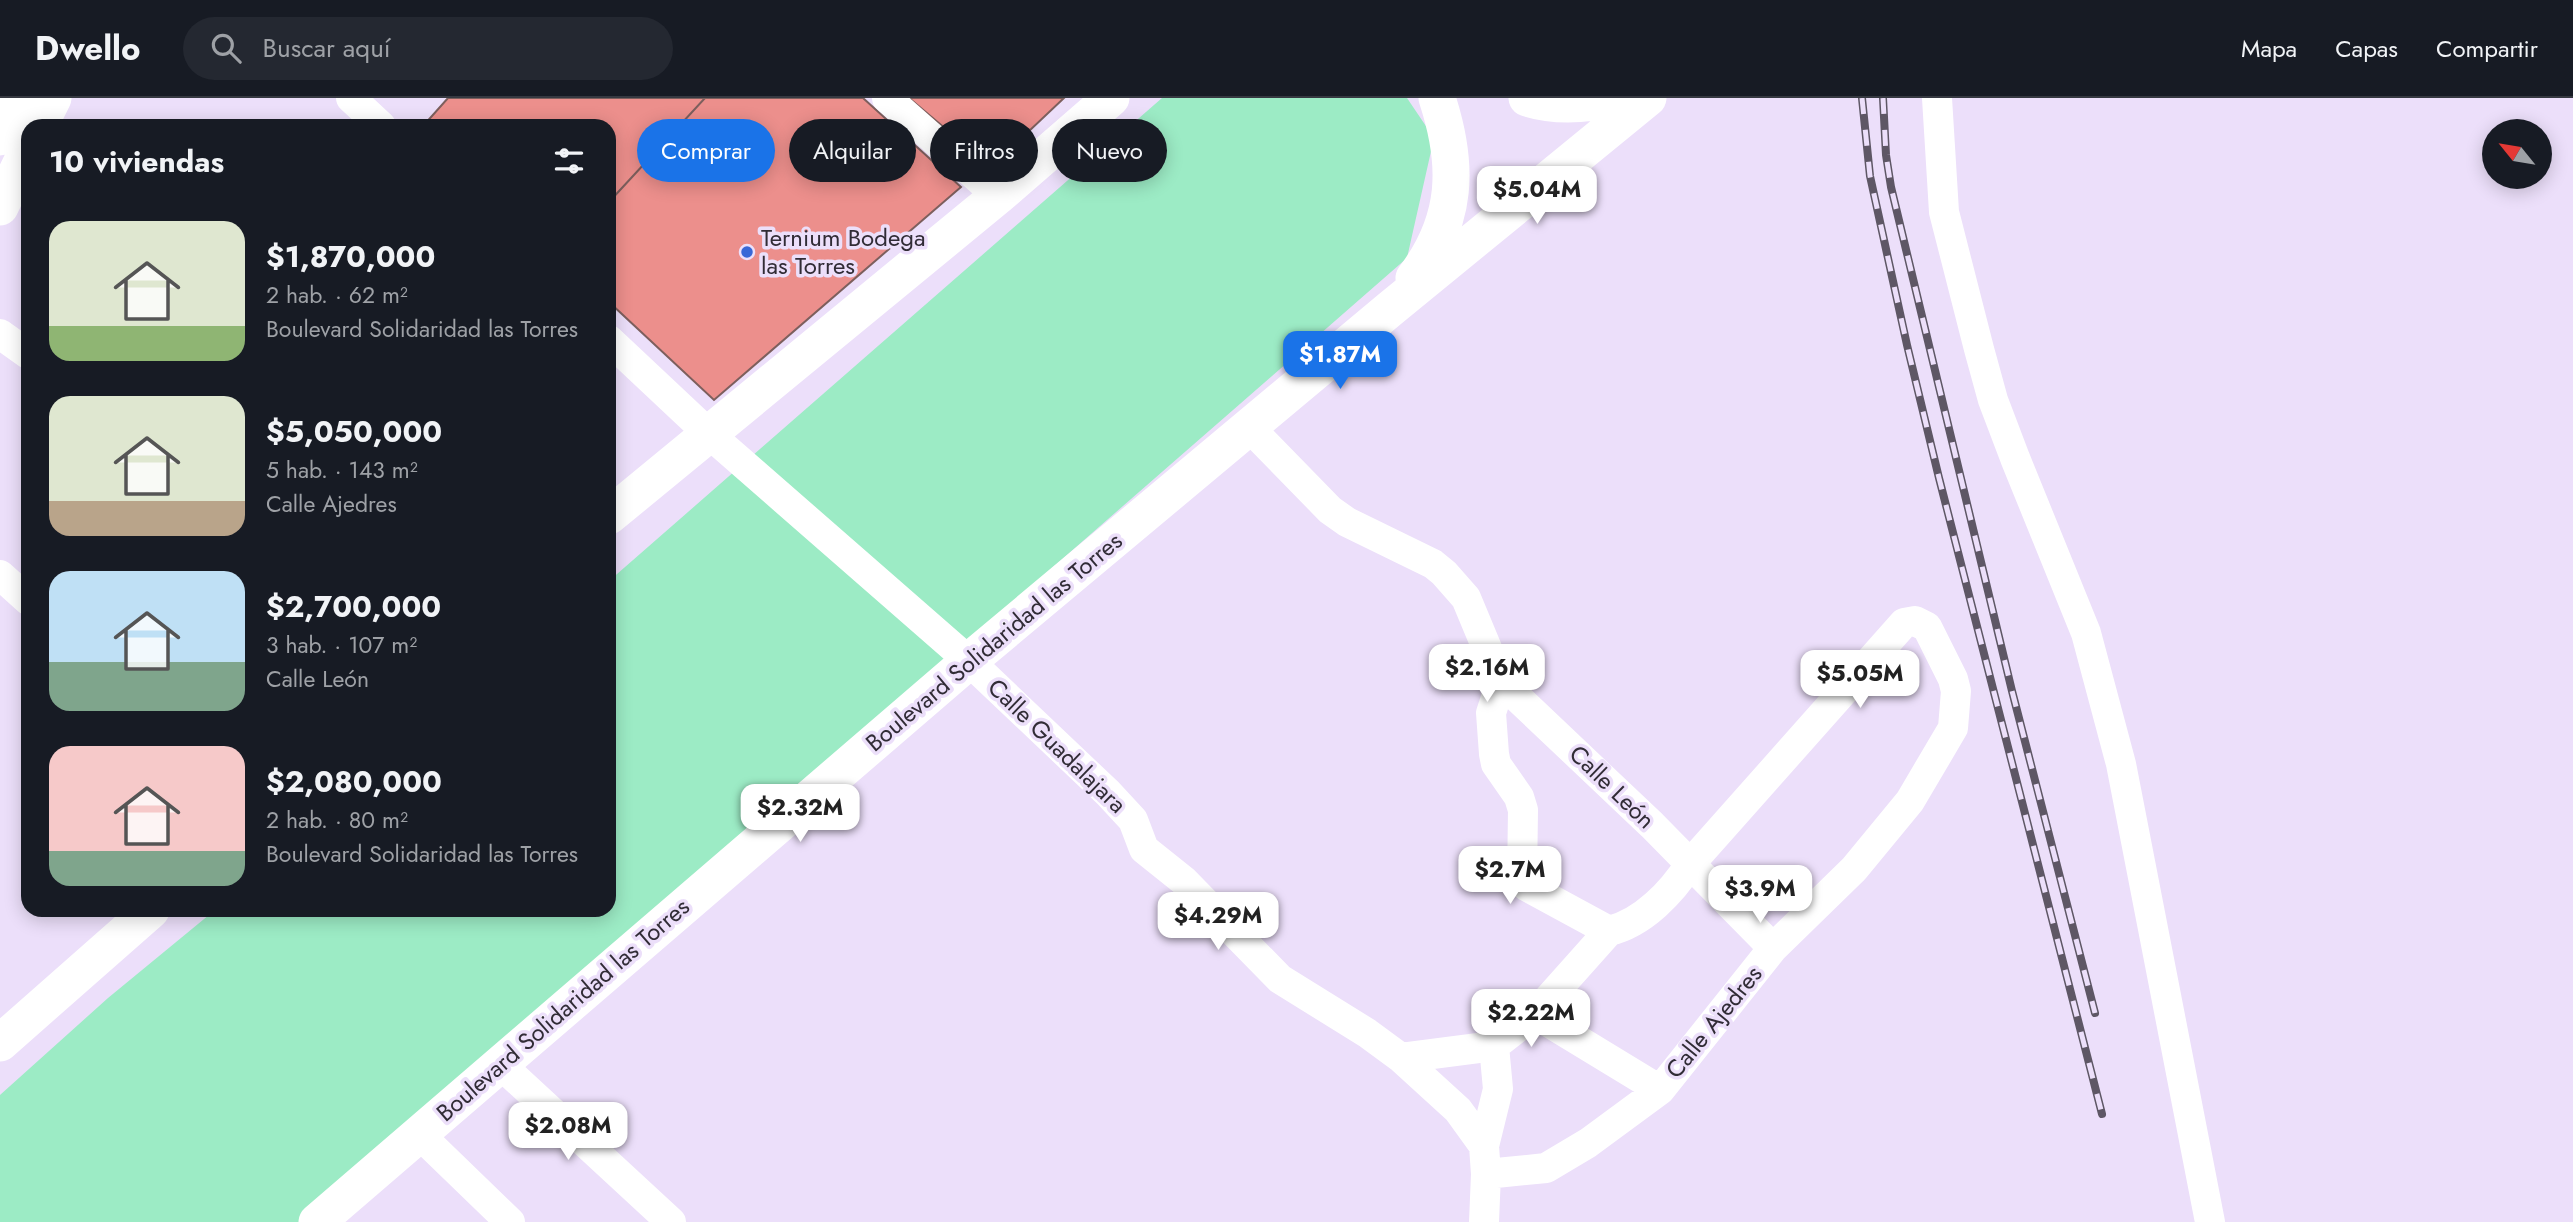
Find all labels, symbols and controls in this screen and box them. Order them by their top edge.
search box [183,17,673,80]
text: Dwello [35,25,141,72]
icon: search [207,29,245,67]
text: Buscar aquí [263,29,391,67]
text: Mapa [2241,31,2297,66]
text: Capas [2335,31,2398,66]
text: Compartir [2436,31,2538,66]
chip: Comprar [637,119,775,182]
chip: Alquilar [789,119,916,182]
chip: Filtros [930,119,1038,182]
chip: Nuevo [1052,119,1167,182]
north arrow [2482,119,2552,189]
map controls [2482,119,2552,189]
text: 10 viviendas [49,140,224,183]
icon: filters [550,142,588,180]
pin: $5.04M [1480,166,1594,226]
text: $5.04M [1493,172,1581,206]
place label: Ternium Bodega las Torres [761,220,925,283]
text: $1,870,000 [266,235,435,278]
marker: Ternium Bodega las Torres [739,244,755,260]
icon: home [105,249,189,333]
text: 2 hab. · 62 m² [266,278,408,312]
text: Boulevard Solidaridad las Torres [266,312,578,346]
pin: $1.87M [1283,331,1397,391]
text: $1.87M [1299,337,1381,371]
text: $5,050,000 [266,410,442,453]
icon: home [105,424,189,508]
text: 5 hab. · 143 m² [266,453,418,487]
text: Calle Ajedres [266,487,397,521]
street label: Boulevard Solidaridad las Torres [858,524,1130,760]
text: $2,700,000 [266,585,441,628]
icon: home [105,599,189,683]
text: 3 hab. · 107 m² [266,628,417,662]
pin: $2.16M [1430,644,1544,704]
text: $2.16M [1445,650,1529,684]
pin: $5.05M [1803,650,1917,710]
text: $5.05M [1816,656,1904,690]
text: Calle León [266,662,369,696]
street label: Calle Guadalajara [980,670,1135,821]
street label: Calle León [1562,737,1663,837]
text: $2,080,000 [266,760,442,803]
icon: home [105,774,189,858]
pin: $2.32M [743,784,857,844]
text: $2.32M [757,790,843,824]
text: 2 hab. · 80 m² [266,803,408,837]
text: Boulevard Solidaridad las Torres [266,837,578,871]
pin: $2.7M [1461,846,1559,906]
text: $2.7M [1474,852,1546,886]
pin: $3.9M [1711,866,1809,925]
text: $3.9M [1724,871,1796,905]
street label: Boulevard Solidaridad las Torres [428,890,697,1130]
pin: $4.29M [1161,892,1275,952]
text: $4.29M [1174,898,1262,932]
street label: Calle Ajedres [1657,958,1770,1086]
pin: $2.22M [1474,990,1588,1049]
text: $2.22M [1487,995,1575,1029]
pin: $2.08M [511,1102,625,1162]
text: $2.08M [525,1108,611,1142]

